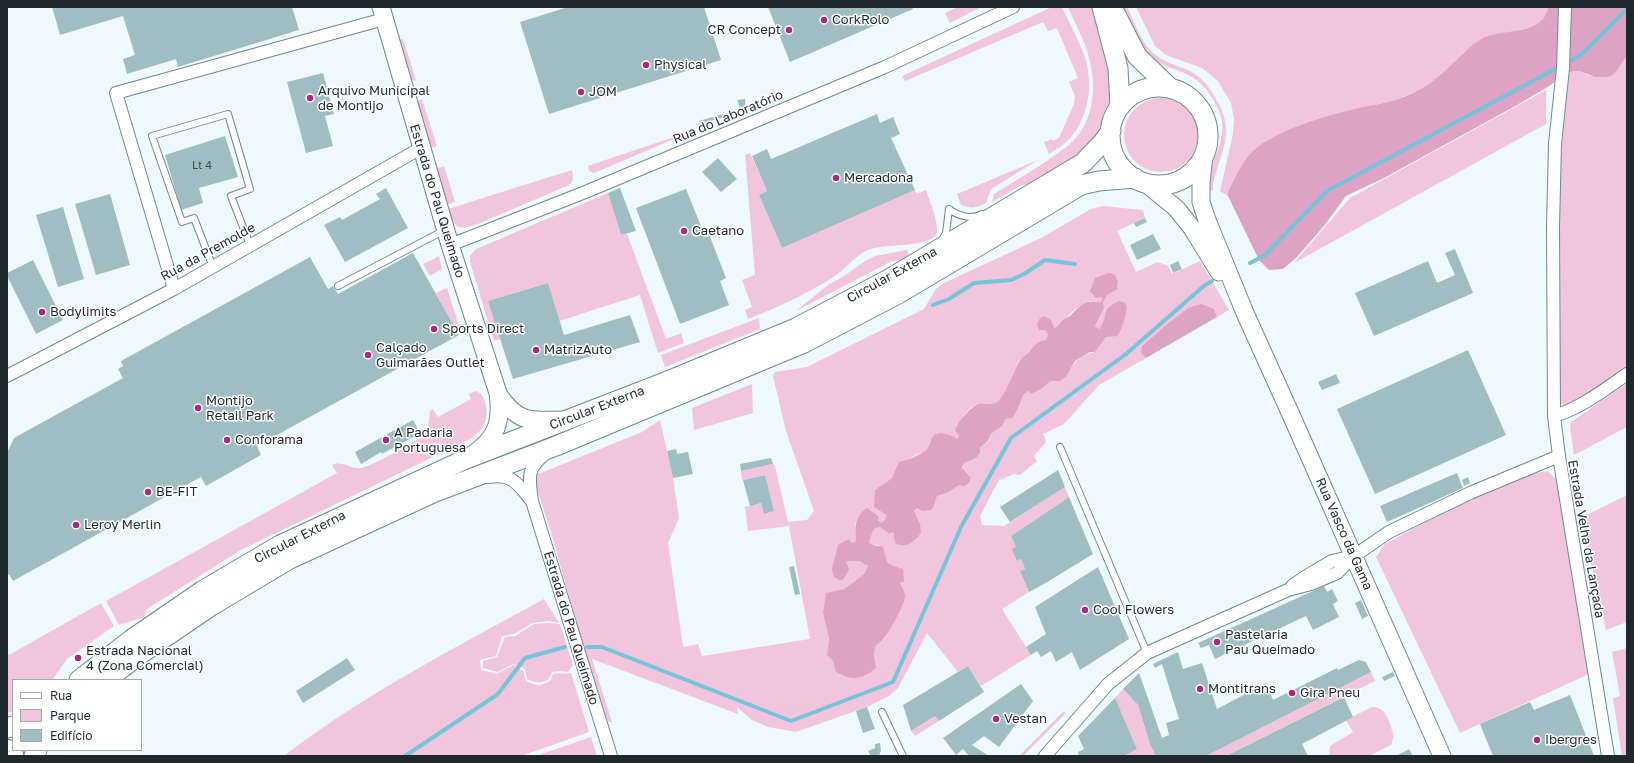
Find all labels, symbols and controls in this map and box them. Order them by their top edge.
place label: CorkRolo [832,12,889,28]
marker: CorkRolo [819,15,829,25]
place label: CR Concept [708,22,781,38]
marker: CR Concept [784,25,794,35]
place label: Physical [654,57,706,73]
marker: Physical [641,60,651,70]
place label: Arquivo Municipal de Montijo [318,83,430,114]
place label: JOM [589,84,617,100]
marker: JOM [576,87,586,97]
street label: Rua do Laboratório [671,87,785,147]
marker: Arquivo Municipal de Montijo [305,93,315,103]
street label: Estrada do Pau Queimado [406,122,468,280]
house number: Lt 4 [192,159,212,173]
place label: Mercadona [844,170,913,186]
marker: Mercadona [831,173,841,183]
street label: Rua da Premolde [158,220,258,284]
place label: Caetano [692,223,744,239]
marker: Caetano [679,226,689,236]
street label: Circular Externa [844,244,940,306]
place label: Bodylimits [50,304,117,320]
marker: Bodylimits [37,307,47,317]
place label: Sports Direct [442,321,524,337]
marker: Sports Direct [429,324,439,334]
place label: Calçado Guimarães Outlet [376,340,485,371]
place label: MatrizAuto [544,342,612,358]
marker: MatrizAuto [531,345,541,355]
marker: Calçado Guimarães Outlet [363,350,373,360]
street label: Circular Externa [547,383,647,433]
place label: Montijo Retail Park [206,393,274,424]
marker: Montijo Retail Park [193,403,203,413]
place label: A Padaria Portuguesa [394,425,466,456]
place label: Conforama [235,432,303,448]
marker: Conforama [222,435,232,445]
marker: A Padaria Portuguesa [381,435,391,445]
street label: Estrada Velha da Lançada [1564,459,1608,619]
street label: Rua Vasco da Gama [1312,475,1376,593]
place label: BE-FIT [156,484,197,500]
marker: BE-FIT [143,487,153,497]
street label: Circular Externa [252,507,348,567]
place label: Leroy Merlin [84,517,161,533]
marker: Leroy Merlin [71,520,81,530]
street label: Estrada do Pau Queimado [540,549,602,707]
place label: Cool Flowers [1093,602,1174,618]
marker: Cool Flowers [1080,605,1090,615]
place label: Pastelaria Pau Queimado [1225,627,1315,658]
marker: Pastelaria Pau Queimado [1212,637,1222,647]
place label: Estrada Nacional 4 (Zona Comercial) [86,643,204,674]
marker: Estrada Nacional 4 (Zona Comercial) [73,653,83,663]
legend [12,679,142,751]
place label: Montitrans [1208,681,1276,697]
marker: Montitrans [1195,684,1205,694]
place label: Gira Pneu [1300,685,1360,701]
text: Rua [50,688,72,703]
marker: Gira Pneu [1287,688,1297,698]
text: Parque [50,708,91,723]
place label: Vestan [1004,711,1047,727]
marker: Vestan [991,714,1001,724]
text: Edifício [50,728,92,743]
place label: Ibergres [1545,732,1597,748]
marker: Ibergres [1532,735,1542,745]

